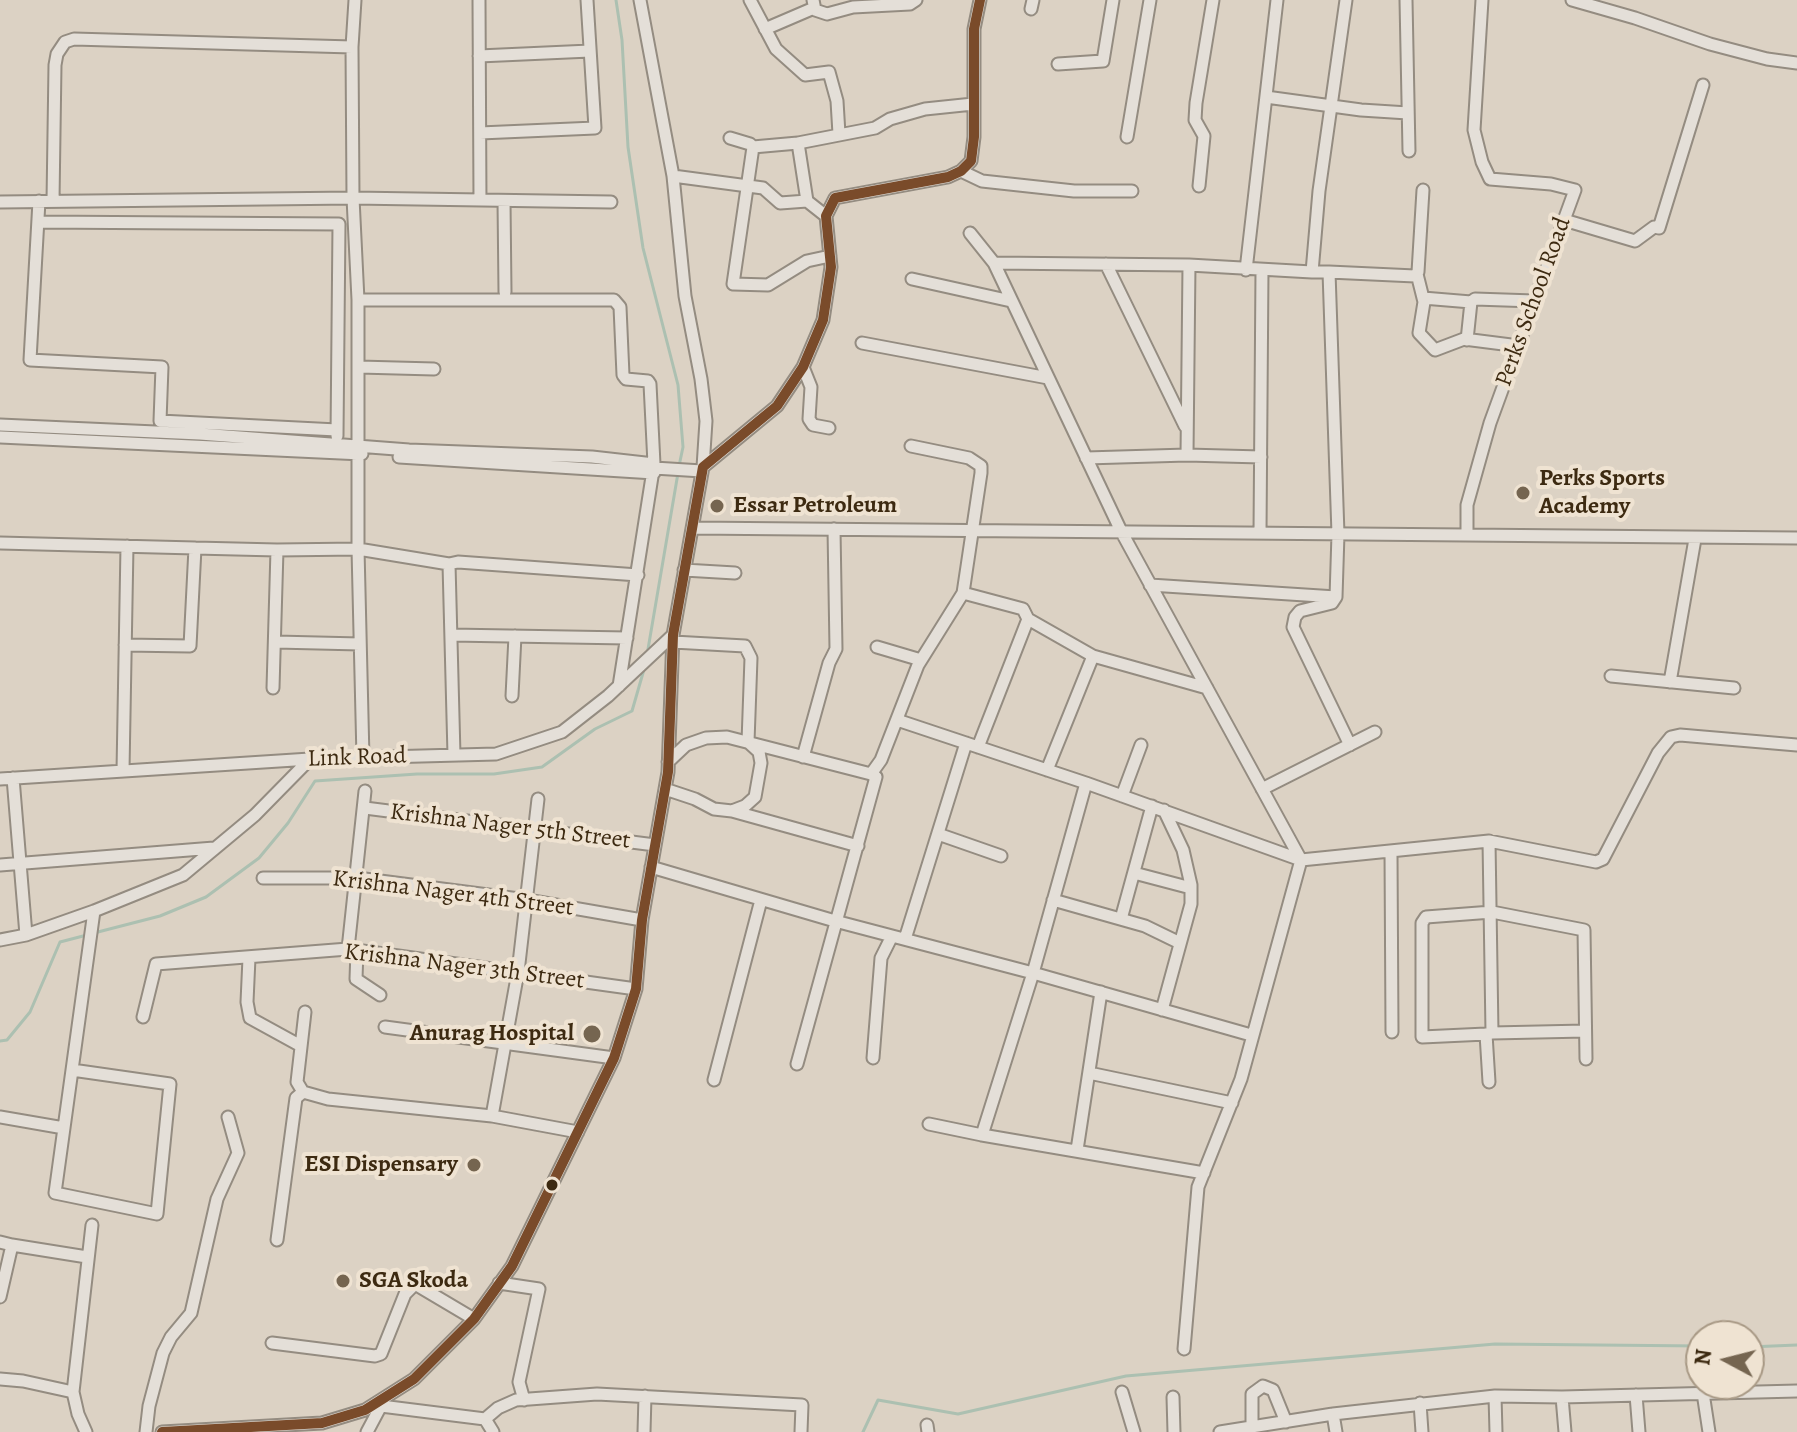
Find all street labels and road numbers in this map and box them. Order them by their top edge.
street label: Perks School Road [1490,213,1578,391]
street label: Link Road [307,742,407,774]
street label: Krishna Nager 5th Street [388,798,632,856]
street label: Krishna Nager 4th Street [331,865,575,923]
street label: Krishna Nager 3th Street [342,938,586,996]

